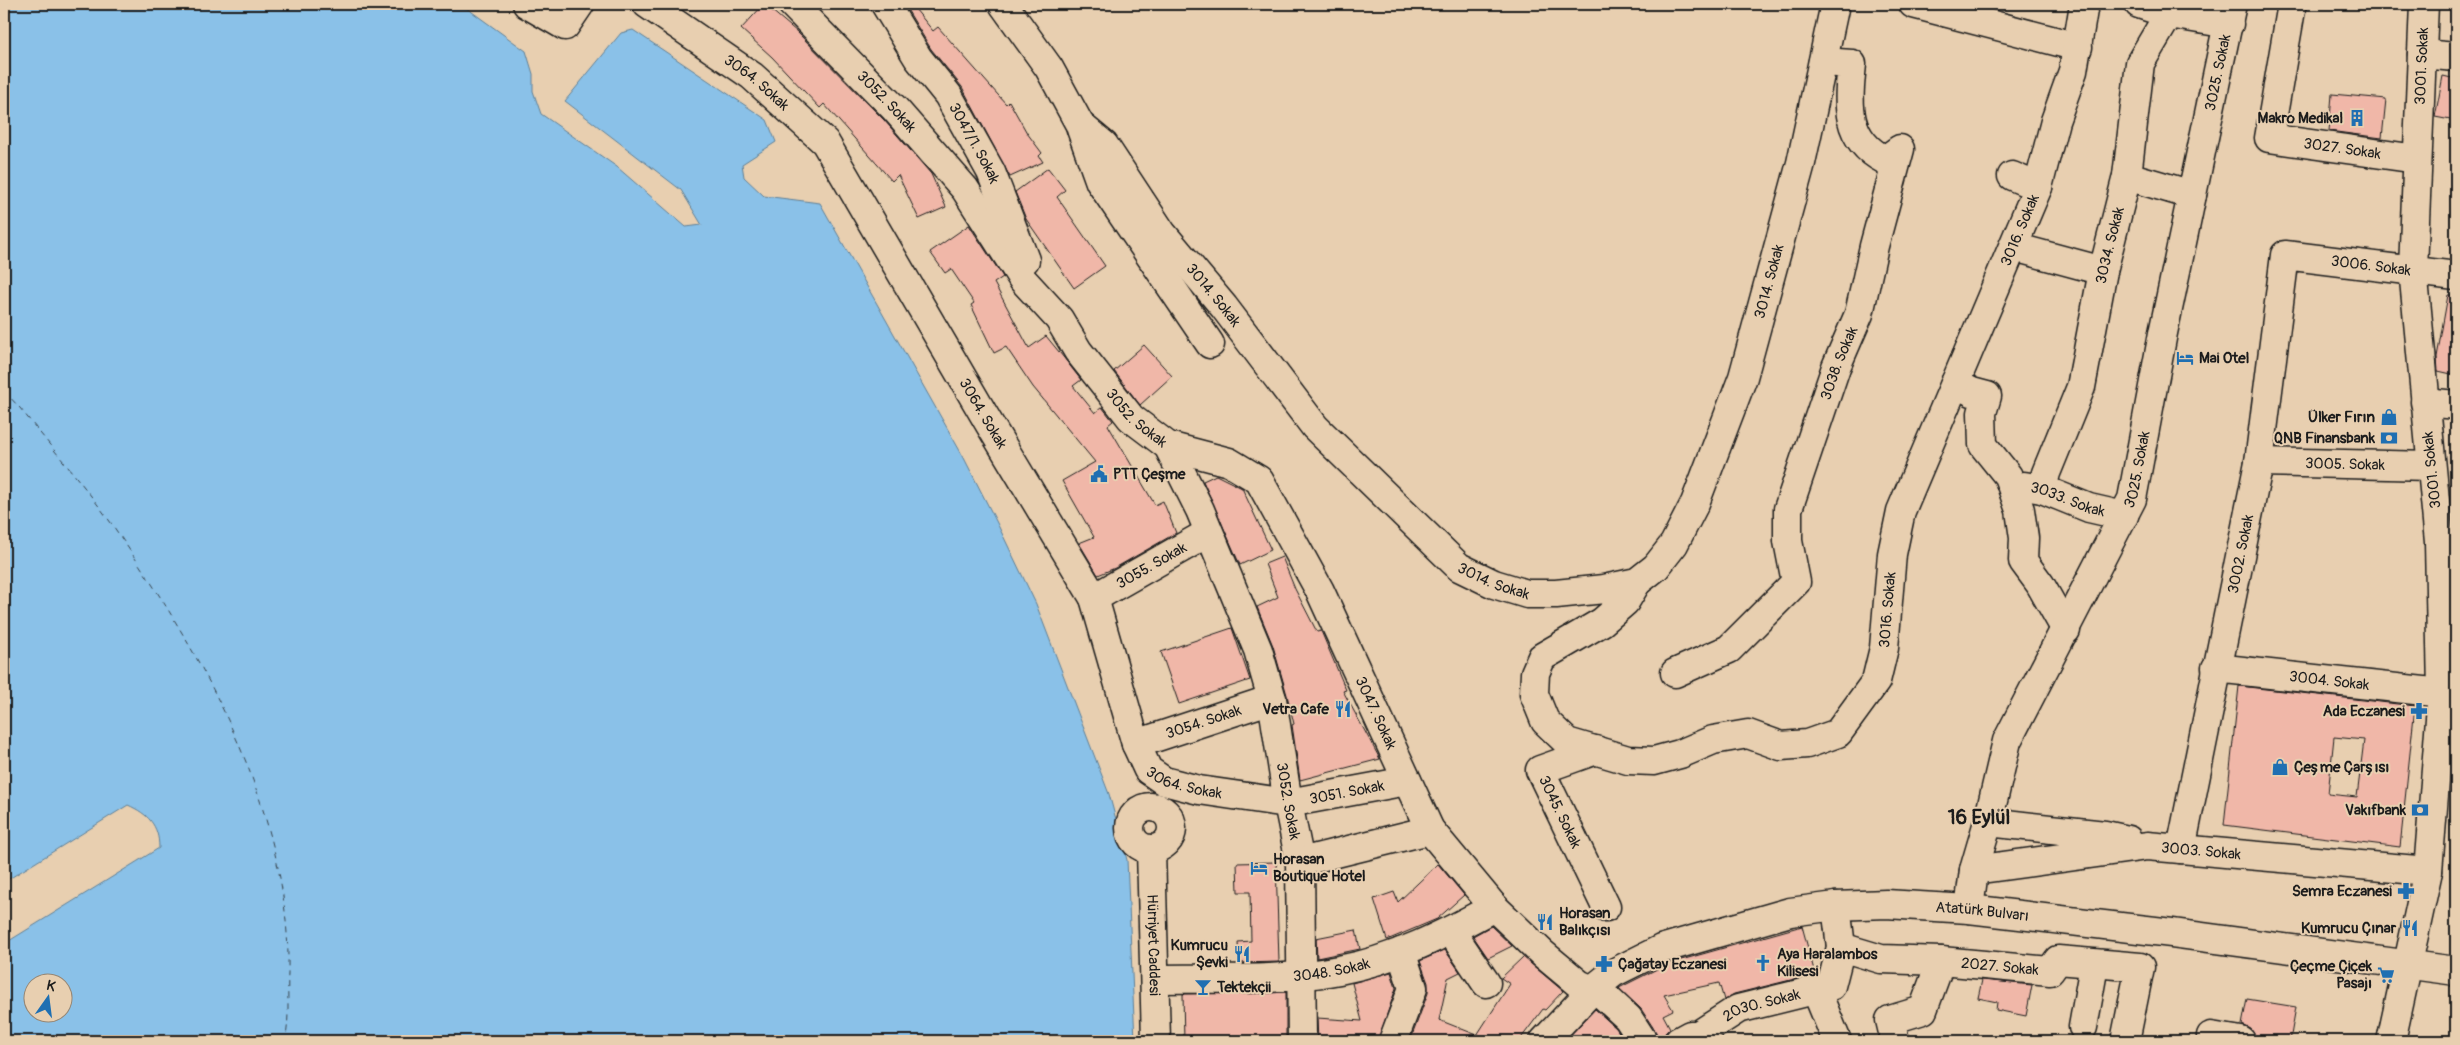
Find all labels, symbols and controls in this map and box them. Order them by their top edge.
street label: 3001. Sokak [2410,26,2433,105]
street label: 3025. Sokak [2200,32,2235,113]
street label: 3064. Sokak [720,50,794,115]
street label: 3052. Sokak [853,67,921,137]
street label: 3047/1. Sokak [945,99,1004,187]
building icon: Makro Medikal [2347,108,2367,128]
place label: Makro Medikal [2258,109,2343,128]
street label: 3027. Sokak [2302,134,2383,163]
street label: 3016. Sokak [1996,191,2044,269]
street label: 3034. Sokak [2091,204,2129,285]
street label: 3014. Sokak [1750,242,1788,321]
street label: 3006. Sokak [2330,251,2413,280]
street label: 3014. Sokak [1182,260,1245,331]
street label: 3038. Sokak [1816,323,1862,402]
hotel icon: Mai Otel [2175,348,2195,368]
place label: Mai Otel [2199,349,2249,368]
street label: 3064. Sokak [955,375,1012,453]
street label: 3052. Sokak [1102,385,1172,452]
shop icon: Ülker Fırın [2379,407,2399,427]
place label: Ülker Fırın [2308,408,2376,427]
bank icon: QNB Finansbank [2379,428,2399,448]
street label: 3025. Sokak [2119,429,2154,511]
place label: QNB Finansbank [2274,429,2376,448]
street label: 3001. Sokak [2418,430,2446,510]
street label: 3005. Sokak [2305,454,2386,474]
public building icon: PTT Çeşme [1089,464,1109,484]
place label: PTT Çeşme [1113,465,1186,484]
street label: 3033. Sokak [2029,478,2108,521]
street label: 3002. Sokak [2223,512,2258,595]
street label: 3055. Sokak [1113,537,1190,593]
street label: 3014. Sokak [1455,558,1533,604]
street label: 3016. Sokak [1875,570,1900,649]
street label: 3004. Sokak [2288,667,2371,694]
street label: 3047. Sokak [1351,674,1401,753]
restaurant icon: Vetra Cafe [1333,699,1353,719]
street label: 3054. Sokak [1163,700,1244,743]
place label: Vetra Cafe [1262,700,1330,719]
pharmacy icon: Ada Eczanesi [2409,701,2429,721]
place label: Ada Eczanesi [2323,702,2405,721]
shop icon: Çeșme Çarșısı [2270,757,2290,777]
place label: Çeșme Çarșısı [2294,758,2389,777]
street label: 3052. Sokak [1272,761,1305,842]
street label: 3064. Sokak [1142,762,1224,803]
street label: 3045. Sokak [1535,773,1586,852]
street label: 3051. Sokak [1308,776,1386,808]
bank icon: Vakıfbank [2410,800,2430,820]
place label: Vakıfbank [2345,801,2407,820]
district label: 16 Eylül [1948,805,2010,830]
street label: 3003. Sokak [2160,838,2243,864]
place label: Horasan Boutique Hotel [1273,850,1366,886]
hotel icon: Horasan Boutique Hotel [1249,858,1269,878]
pharmacy icon: Semra Eczanesi [2396,881,2416,901]
place label: Semra Eczanesi [2292,882,2392,901]
street label: Hürriyet Caddesi [1143,894,1164,996]
street label: Atatürk Bulvarı [1935,898,2030,926]
place label: Horasan Balıkçısı [1559,904,1611,940]
restaurant icon: Horasan Balıkçısı [1535,912,1555,932]
restaurant icon: Kumrucu Çınar [2400,918,2420,938]
place label: Kumrucu Çınar [2301,919,2397,938]
place label: Kumrucu Şevki [1170,936,1228,972]
restaurant icon: Kumrucu Şevki [1232,944,1252,964]
place label: Aya Haralambos Kilisesi [1777,945,1878,981]
street label: 3048. Sokak [1292,953,1373,986]
church icon: Aya Haralambos Kilisesi [1753,953,1773,973]
street label: 2027. Sokak [1960,953,2040,979]
pharmacy icon: Çağatay Eczanesi [1594,954,1614,974]
place label: Çağatay Eczanesi [1618,955,1727,974]
place label: Çeçme Çiçek Pasajı [2290,957,2373,993]
supermarket icon: Çeçme Çiçek Pasajı [2376,965,2396,985]
north arrow [22,972,72,1022]
text: K [45,977,58,995]
bar icon: Tektekçii [1193,977,1213,997]
place label: Tektekçii [1216,978,1271,997]
street label: 2030. Sokak [1719,984,1803,1026]

